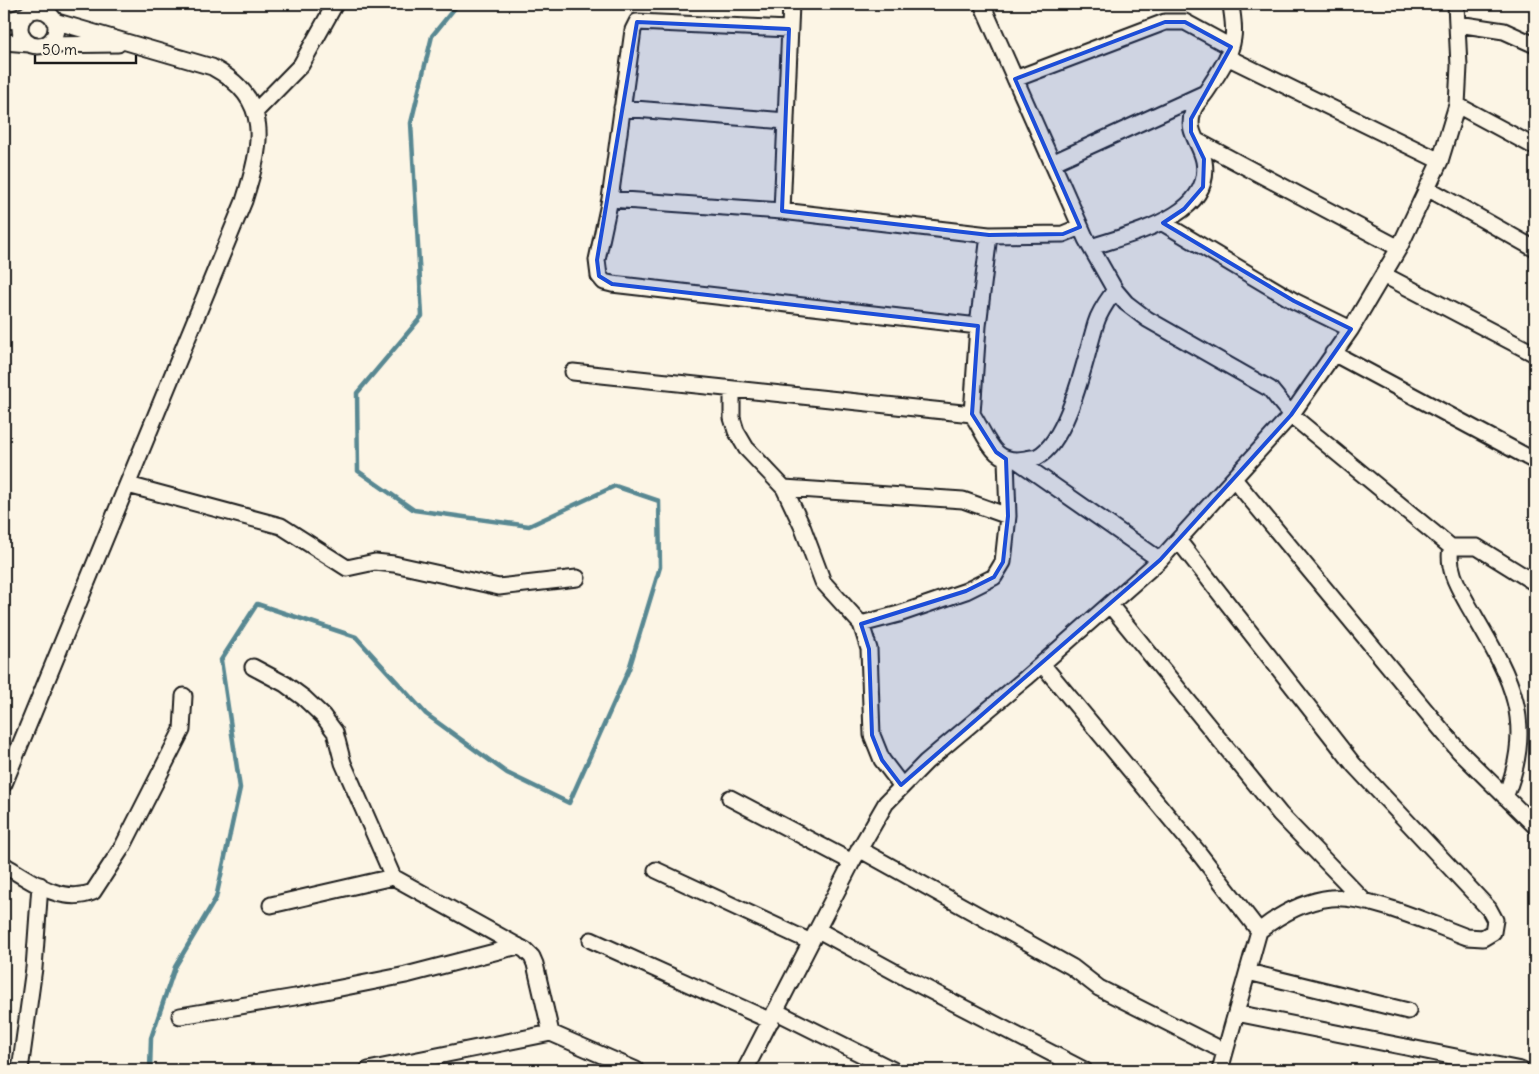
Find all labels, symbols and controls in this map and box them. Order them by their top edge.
scale bar [35,32,136,64]
text: 50 m [42,40,77,59]

